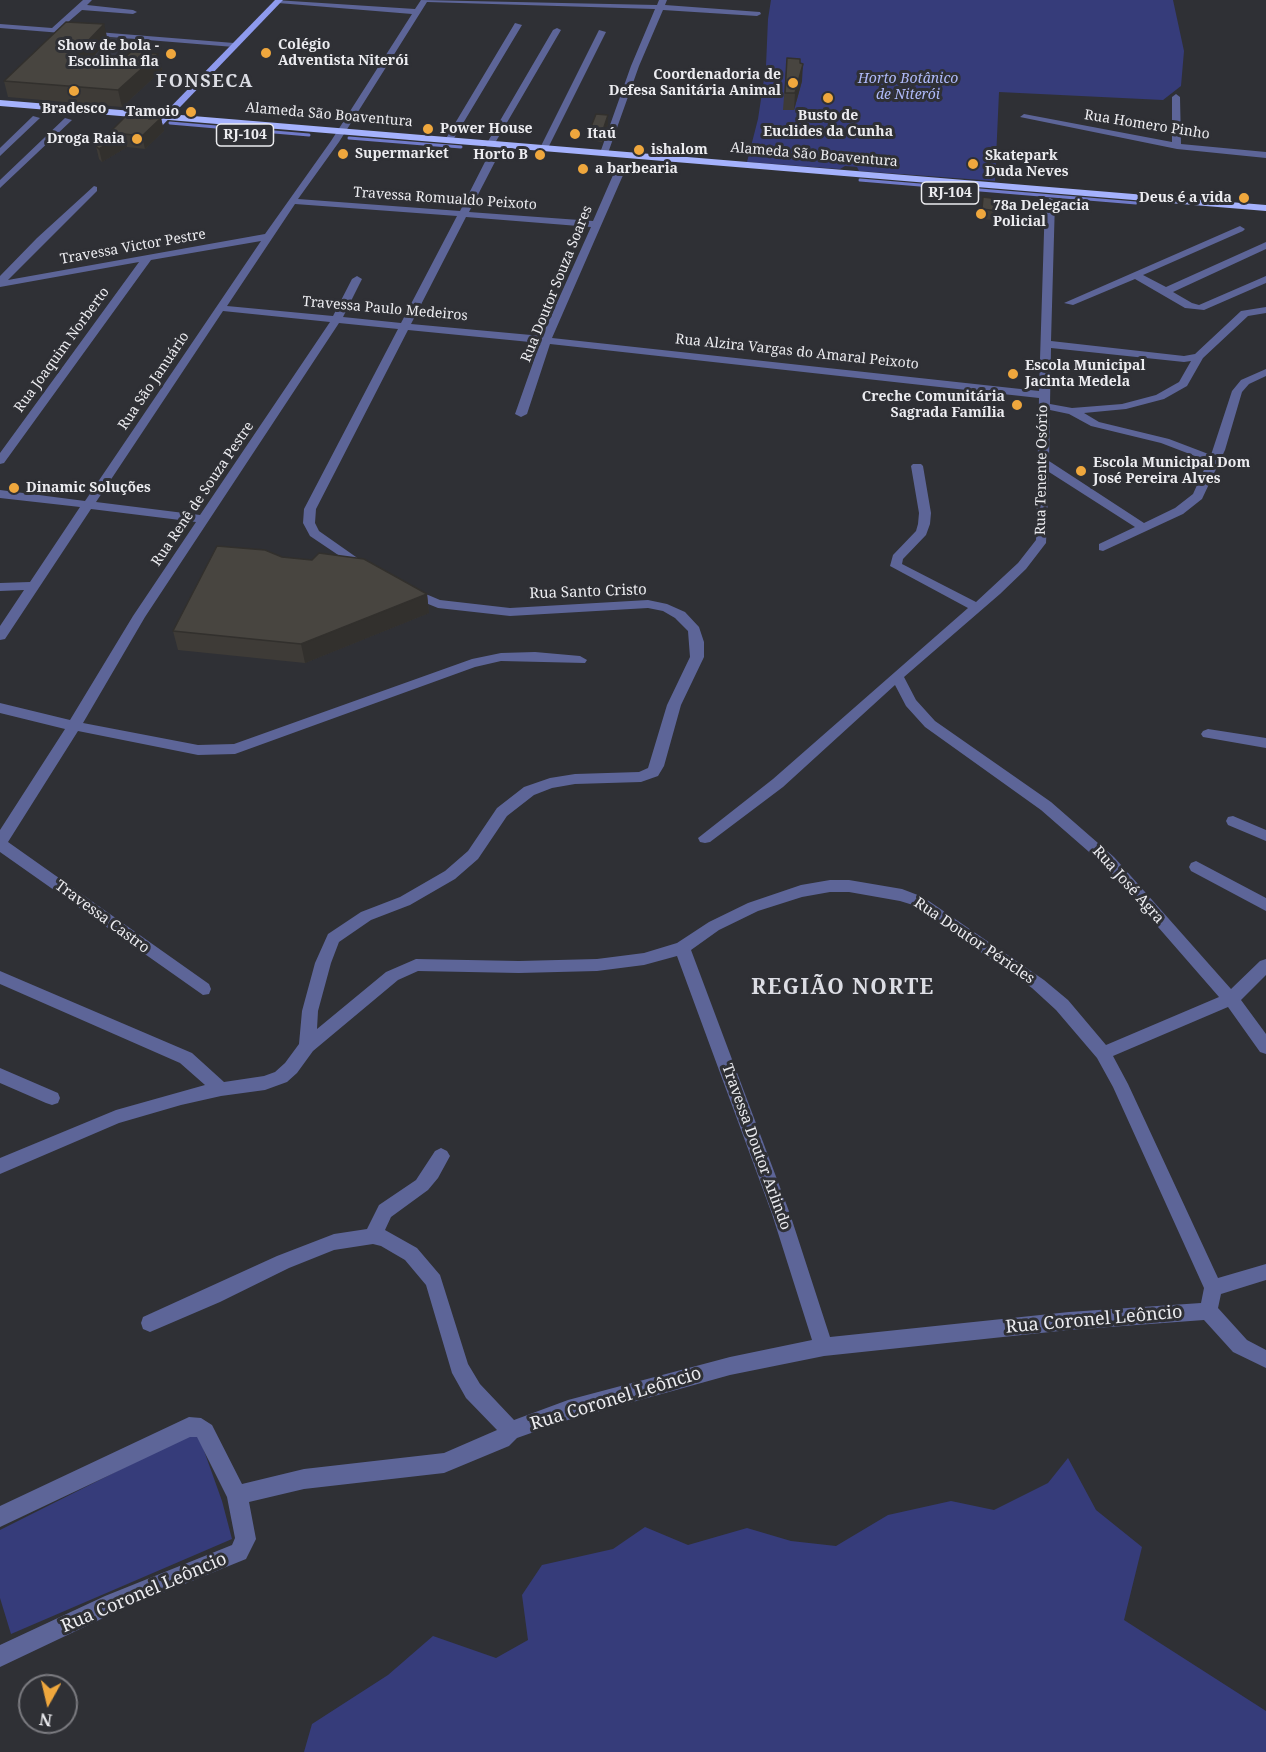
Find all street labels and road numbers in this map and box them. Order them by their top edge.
street label: Alameda São Boaventura [245,99,413,131]
street label: Rua Homero Pinho [1083,107,1211,143]
road number: RJ-104 [216,124,274,146]
street label: Alameda São Boaventura [730,139,898,171]
road number: RJ-104 [922,182,978,204]
street label: Travessa Romualdo Peixoto [353,184,537,214]
street label: Rua Doutor Souza Soares [518,203,596,365]
street label: Travessa Victor Pestre [59,226,207,268]
street label: Rua Joaquim Norberto [11,284,113,416]
street label: Travessa Paulo Medeiros [302,293,468,325]
street label: Rua São Januário [115,329,193,433]
street label: Rua Alzira Vargas do Amaral Peixoto [674,331,920,373]
street label: Rua Tenente Osório [1032,405,1052,535]
street label: Rua Renê de Souza Pestre [148,419,258,569]
street label: Rua Santo Cristo [529,581,647,603]
street label: Rua José Agra [1089,843,1167,927]
street label: Travessa Castro [51,877,153,957]
street label: Rua Doutor Péricles [910,894,1038,988]
street label: Travessa Doutor Arlindo [718,1061,794,1233]
street label: Rua Coronel Leôncio [1005,1301,1183,1339]
street label: Rua Coronel Leôncio [528,1363,704,1435]
street label: Rua Coronel Leôncio [58,1548,230,1638]

